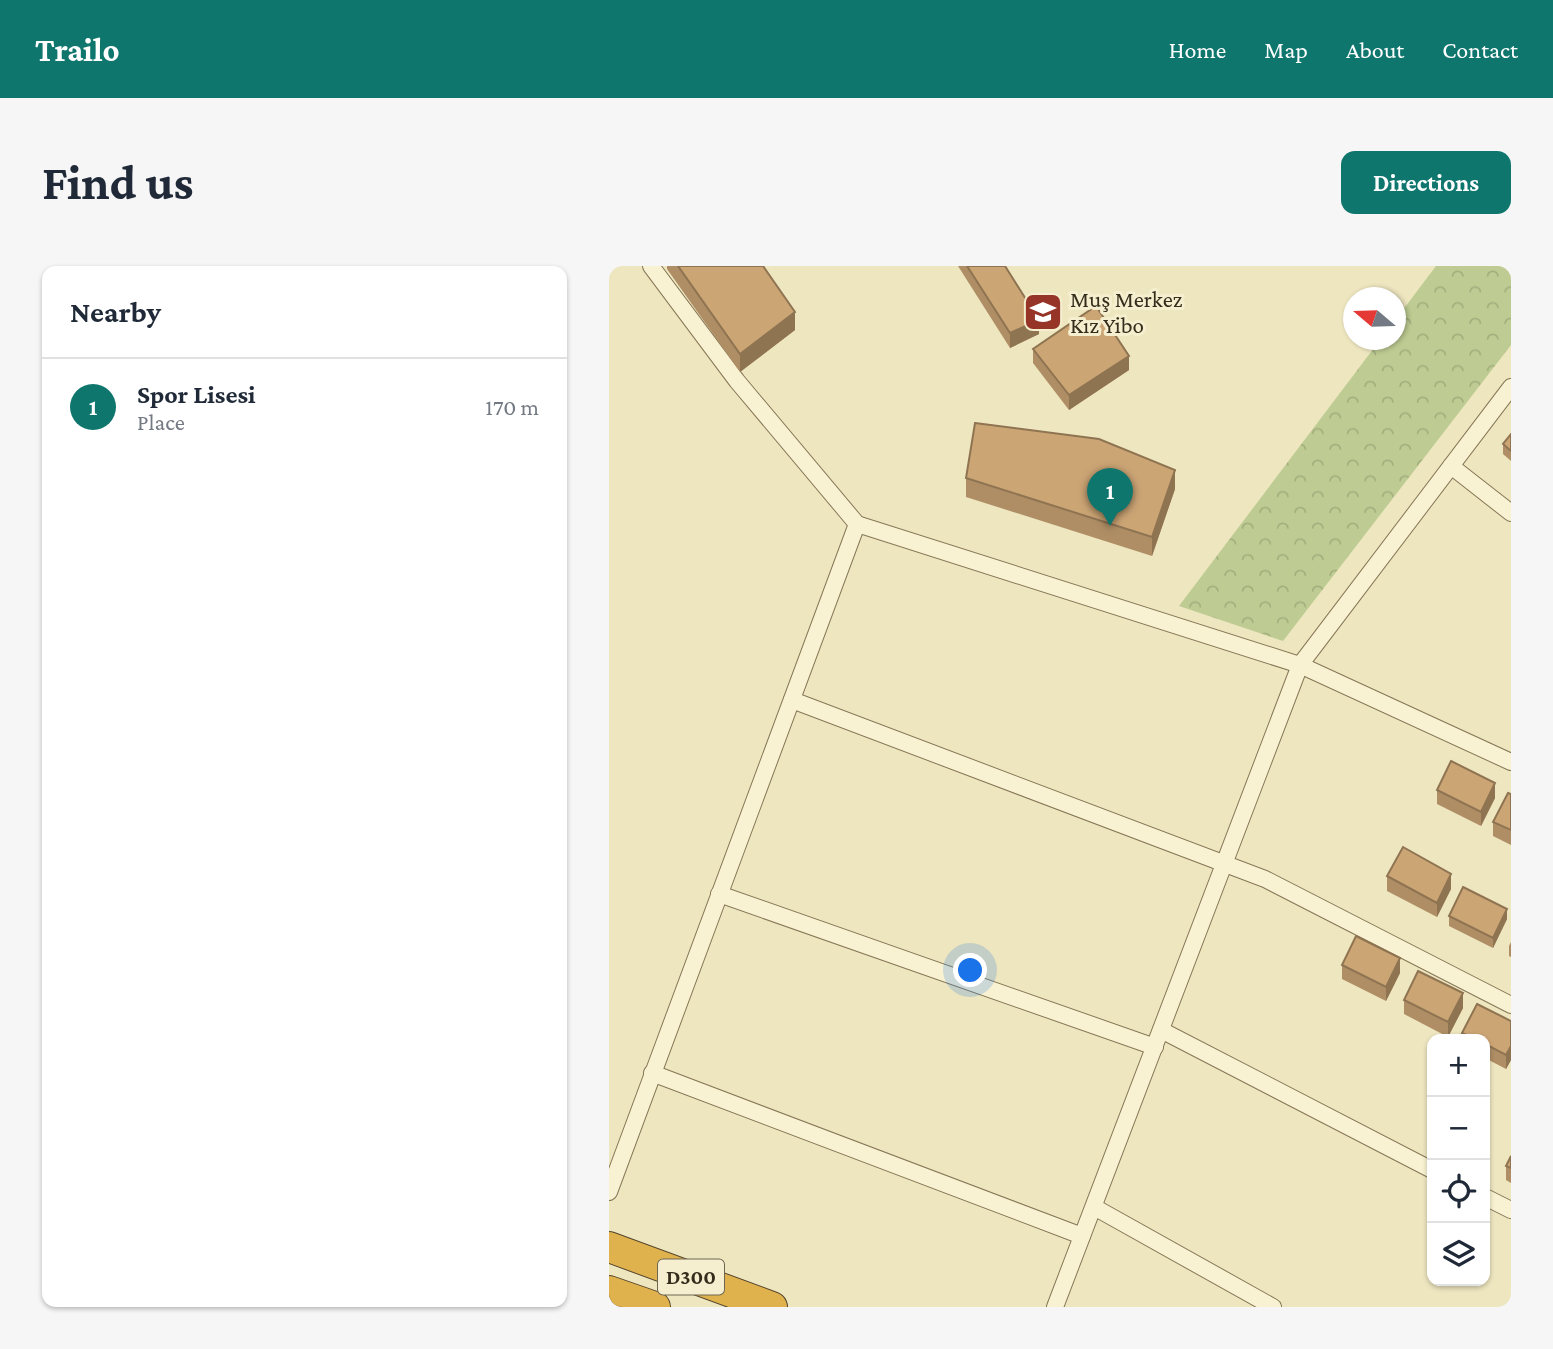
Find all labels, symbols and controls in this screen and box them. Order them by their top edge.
text: Trailo [35,31,120,68]
text: Home [1169,36,1226,63]
text: Map [1264,36,1308,63]
text: About [1346,36,1404,63]
text: Contact [1442,36,1518,63]
button: Directions [1341,151,1511,214]
text: Find us [42,155,194,210]
place label: Muş Merkez Kız Yibo [1070,286,1183,338]
north arrow [1343,287,1406,350]
school or university icon: Muş Merkez Kız Yibo [1022,291,1064,333]
text: Nearby [70,295,161,328]
text: Spor Lisesi [137,380,256,409]
text: 1 [89,394,97,420]
text: 170 m [485,394,539,420]
text: Place [137,409,185,435]
pin: 1 [1087,468,1133,526]
your location [953,953,987,987]
map controls [1427,1034,1490,1286]
button: + [1427,1034,1490,1097]
button: − [1427,1097,1490,1160]
button: locate [1427,1160,1490,1223]
button: layers [1427,1223,1490,1286]
road number: D300 [658,1259,724,1294]

